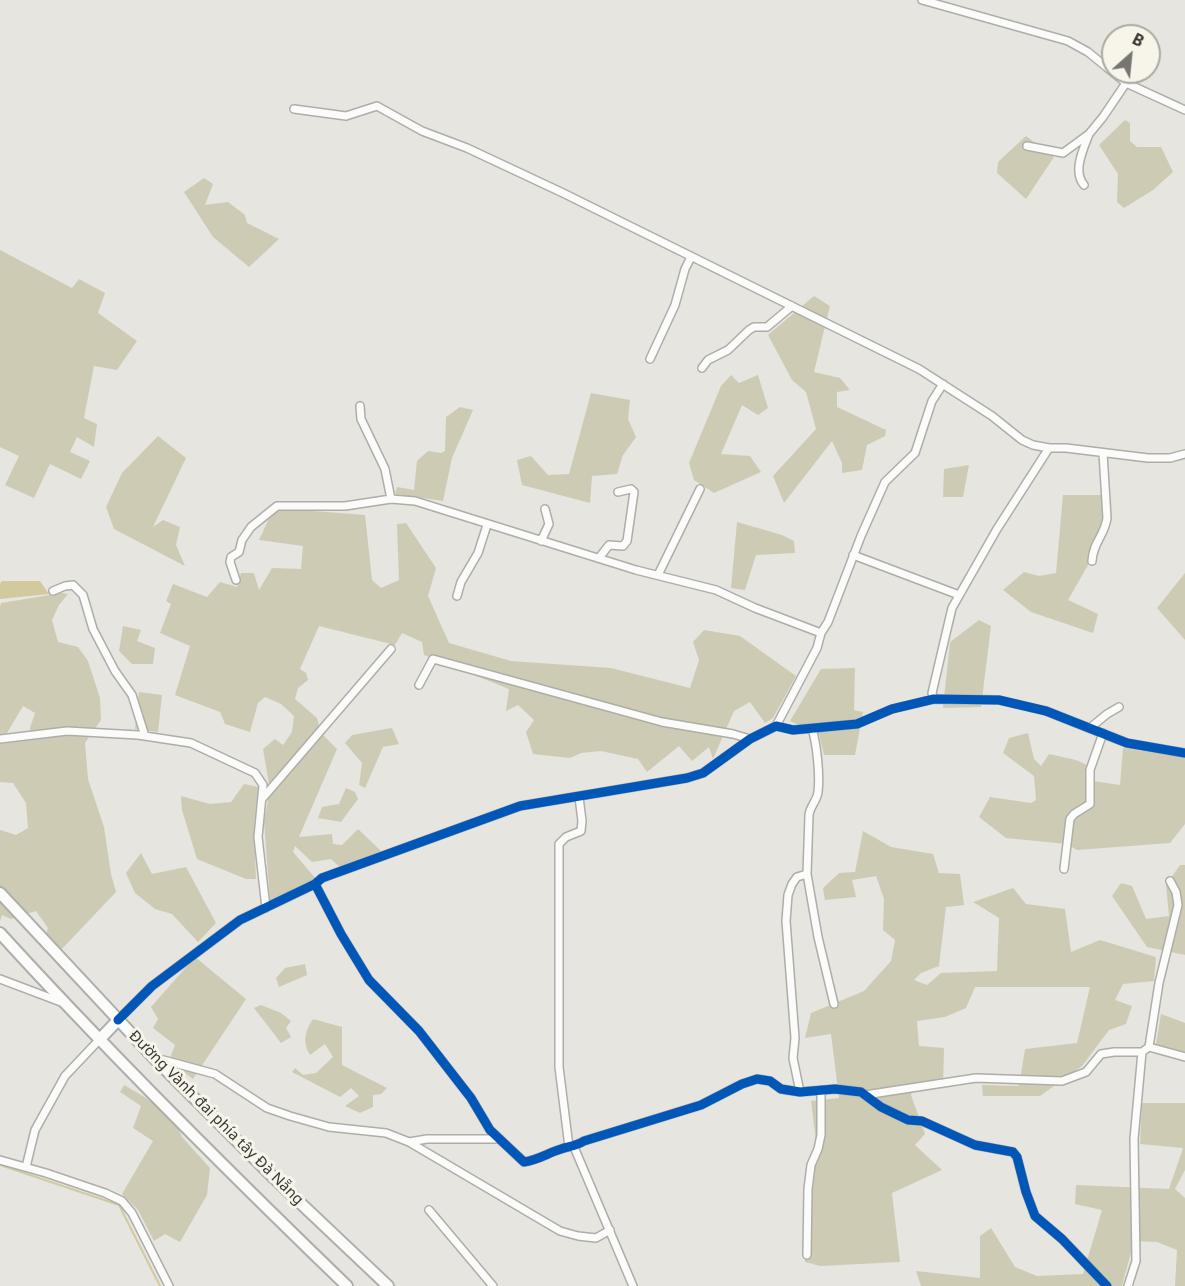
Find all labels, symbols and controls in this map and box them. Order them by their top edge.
north arrow [1101,24,1161,84]
text: B [1129,28,1148,52]
street label: Đường Vành đai phía tây Đà Nẵng [125,1027,307,1209]

